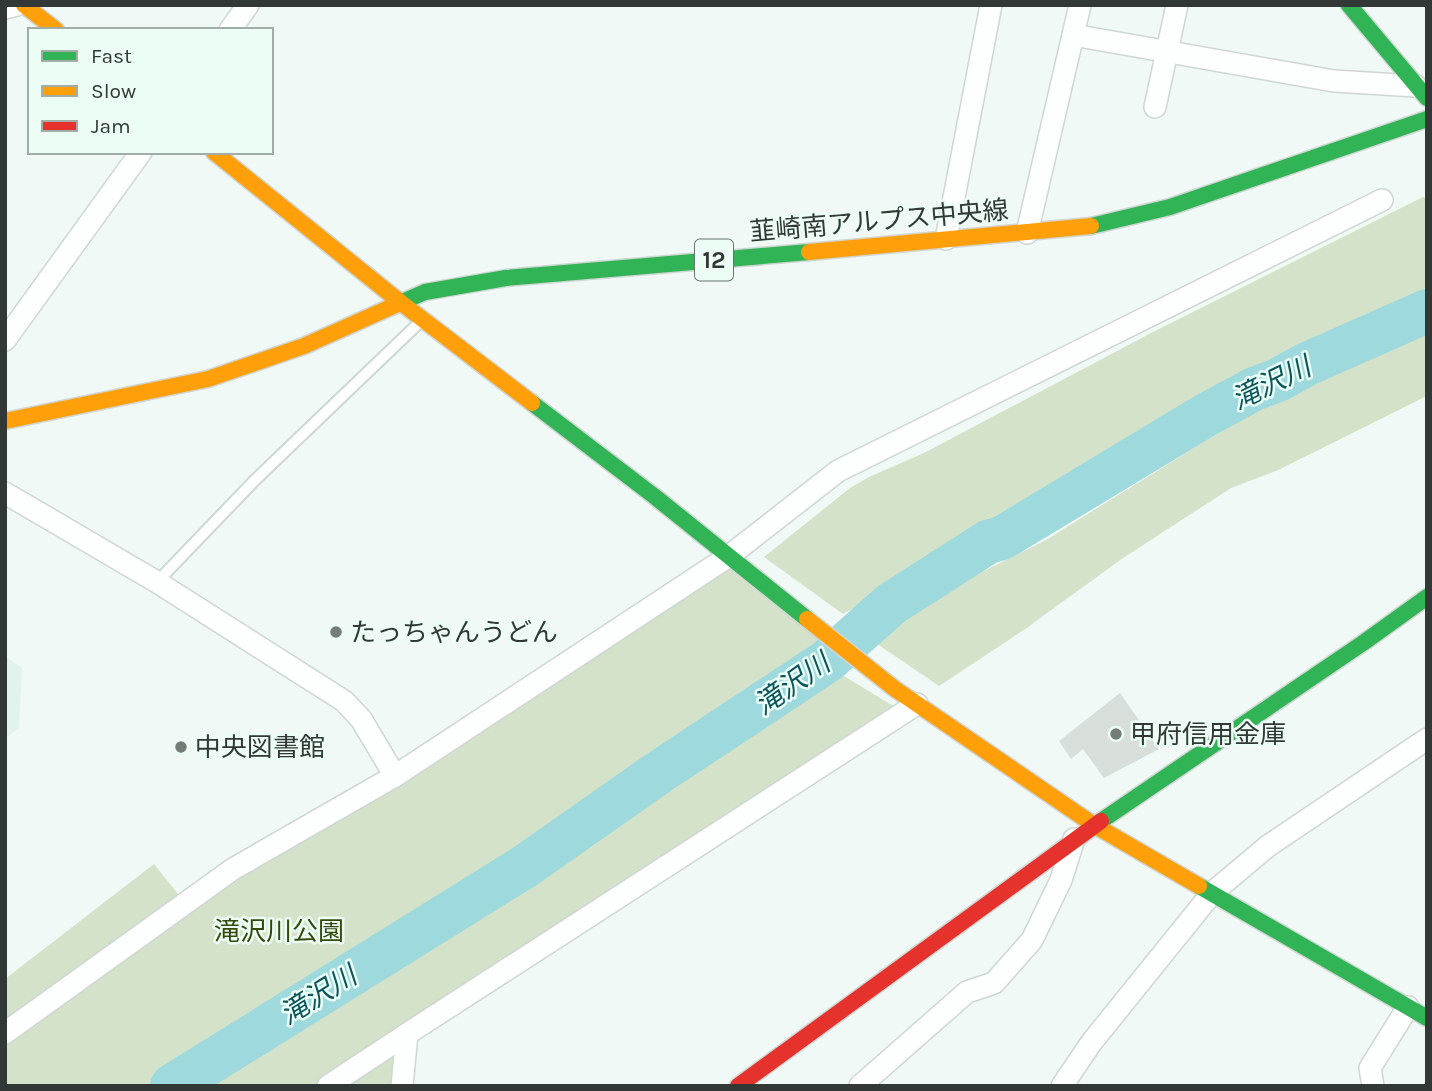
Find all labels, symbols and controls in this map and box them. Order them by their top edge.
legend [28,28,273,154]
text: Fast [91,44,132,68]
text: Slow [91,79,136,103]
text: Jam [91,114,131,138]
street label: 韮崎南アルプス中央線 [748,194,1010,248]
road number: 12 [695,240,733,281]
water label: 滝沢川 [1226,348,1319,416]
place label: たっちゃんうどん [350,617,558,648]
marker: たっちゃんうどん [328,624,344,640]
water label: 滝沢川 [748,645,838,722]
place label: 甲府信用金庫 [1130,719,1286,750]
marker: 甲府信用金庫 [1108,726,1124,742]
place label: 中央図書館 [195,732,325,763]
marker: 中央図書館 [173,739,189,755]
park label: 滝沢川公園 [214,916,344,947]
water label: 滝沢川 [274,957,365,1031]

